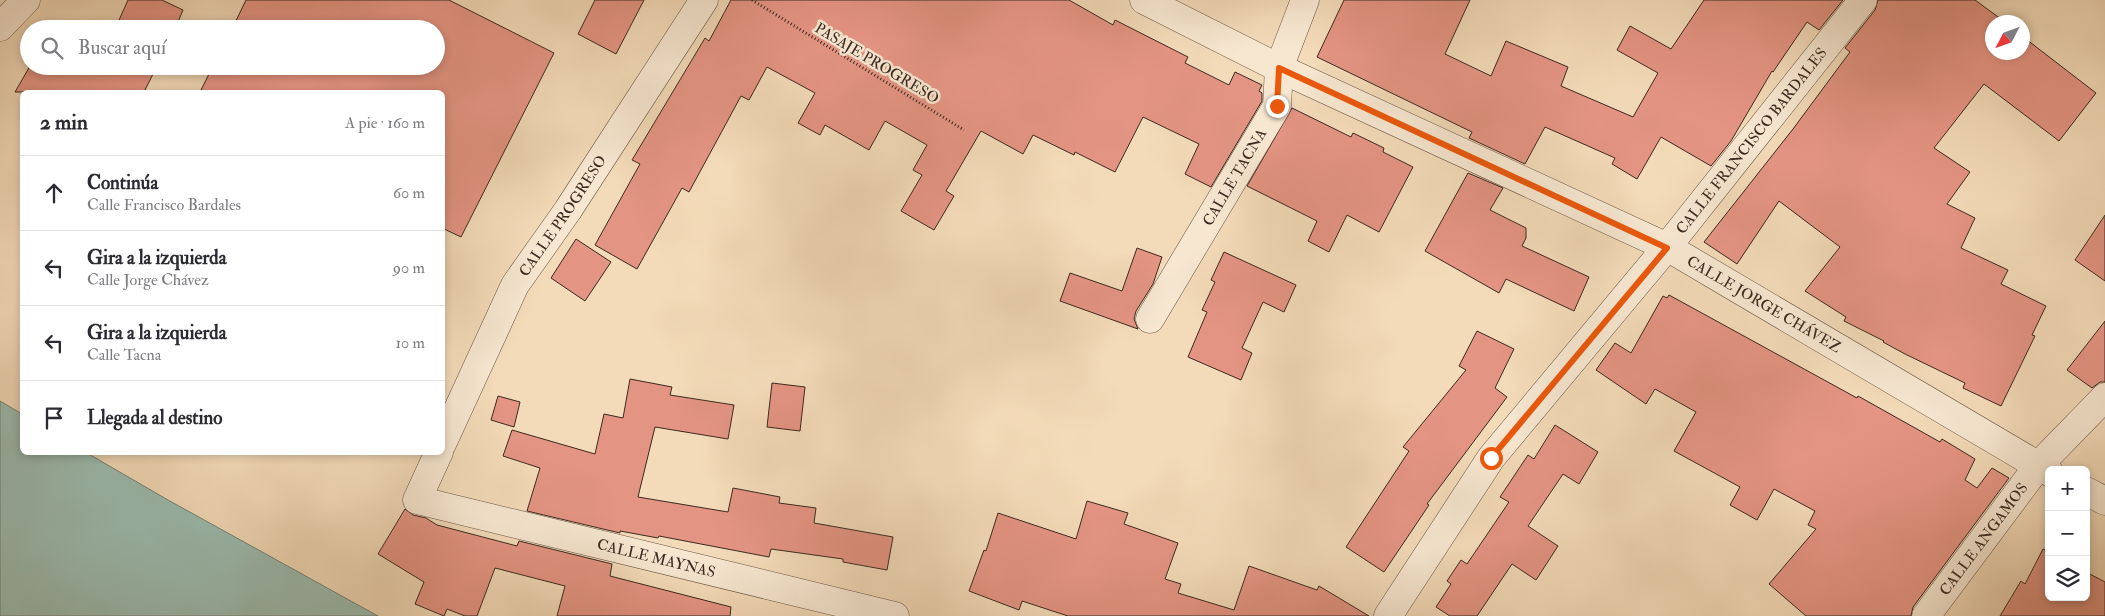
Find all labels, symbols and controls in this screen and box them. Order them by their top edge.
north arrow [1985,15,2030,60]
street label: PASAJE PROGRESO [811,19,942,109]
search box [20,20,445,75]
icon: search [38,34,66,62]
text: Buscar aquí [78,36,166,60]
street label: CALLE FRANCISCO BARDALES [1672,44,1831,238]
route end [1266,95,1289,118]
text: 2 min [40,109,88,136]
text: A pie · 160 m [345,113,425,133]
street label: CALLE TACNA [1199,125,1271,230]
street label: CALLE PROGRESO [515,152,611,280]
text: Continúa [87,171,158,195]
icon: ahead [40,179,68,207]
text: 60 m [393,183,425,203]
text: Calle Francisco Bardales [87,195,241,215]
text: Gira a la izquierda [87,246,226,270]
street label: CALLE JORGE CHÁVEZ [1683,252,1844,357]
icon: left [40,254,68,282]
text: 90 m [393,258,425,278]
text: Calle Jorge Chávez [87,270,209,290]
text: Gira a la izquierda [87,321,226,345]
icon: left [40,329,68,357]
text: 10 m [395,333,425,353]
text: Calle Tacna [87,345,161,365]
icon: arrive [40,404,68,432]
text: Llegada al destino [87,406,222,430]
route start [1480,447,1503,470]
map controls [2045,466,2090,601]
button: + [2045,466,2090,511]
street label: CALLE ANGAMOS [1936,479,2032,600]
button: − [2045,511,2090,556]
street label: CALLE MAYNAS [595,535,717,582]
button: layers [2045,556,2090,601]

